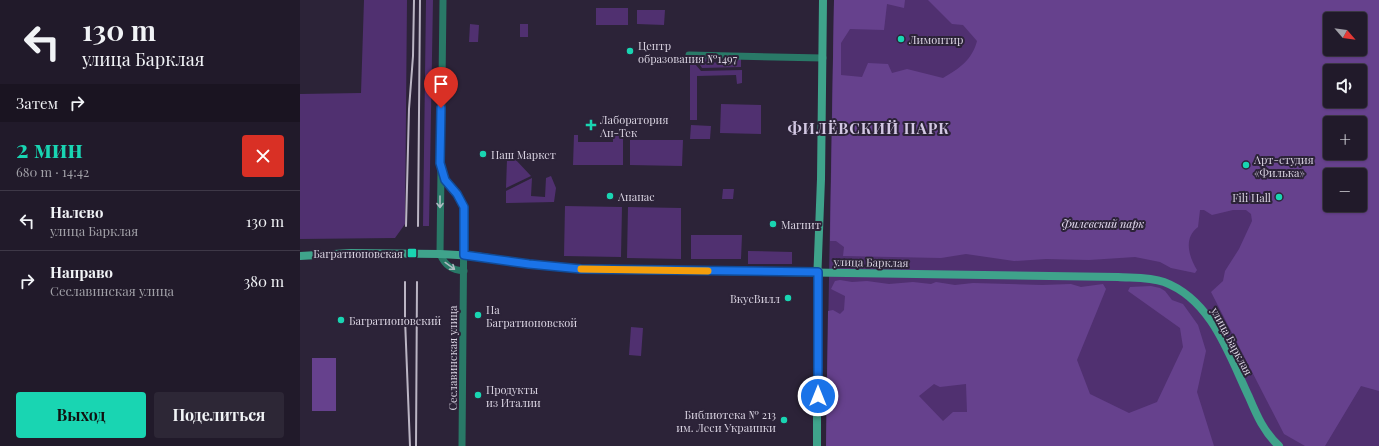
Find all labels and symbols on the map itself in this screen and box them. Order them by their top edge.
north arrow [1323,12,1367,56]
place label: Лимонтир [908,32,963,47]
marker: Лимонтир [896,34,906,44]
place label: Центр образования №1497 [638,38,738,66]
marker: Центр образования №1497 [625,46,635,56]
pin [424,67,458,108]
place label: Лаборатория Ан-Тек [599,112,668,140]
district label: ФИЛЁВСКИЙ ПАРК [788,118,950,138]
marker: Лаборатория Ан-Тек [585,119,597,131]
place label: Наш Маркет [491,147,556,162]
marker: Наш Маркет [478,149,488,159]
place label: Арт-студия «Филька» [1253,152,1314,180]
marker: Арт-студия «Филька» [1241,160,1251,170]
place label: Ананас [617,189,655,204]
place label: Fili Hall [1232,190,1271,205]
marker: Ананас [605,191,615,201]
marker: Fili Hall [1274,192,1284,202]
one-way arrow [436,195,444,208]
park label: Филевский парк [1062,216,1144,231]
place label: Магнит [781,217,821,232]
marker: Магнит [768,219,778,229]
place label: Багратионовская [313,246,403,261]
marker: Багратионовская [406,247,418,259]
street label: улица Барклая [833,254,909,270]
one-way arrow [444,262,455,270]
place label: ВкусВилл [730,291,780,306]
marker: ВкусВилл [783,293,793,303]
place label: На Багратионовской [486,302,577,330]
street label: улица Барклая [1207,304,1256,378]
street label: Сеславинская улица [445,305,460,411]
marker: На Багратионовской [473,310,483,320]
place label: Багратионовский [349,313,441,328]
marker: Багратионовский [336,315,346,325]
position arrow [797,375,839,417]
place label: Продукты из Италии [486,382,541,410]
marker: Продукты из Италии [473,390,483,400]
place label: Библиотека № 213 им. Леси Украинки [676,407,776,435]
marker: Библиотека № 213 им. Леси Украинки [779,415,789,425]

